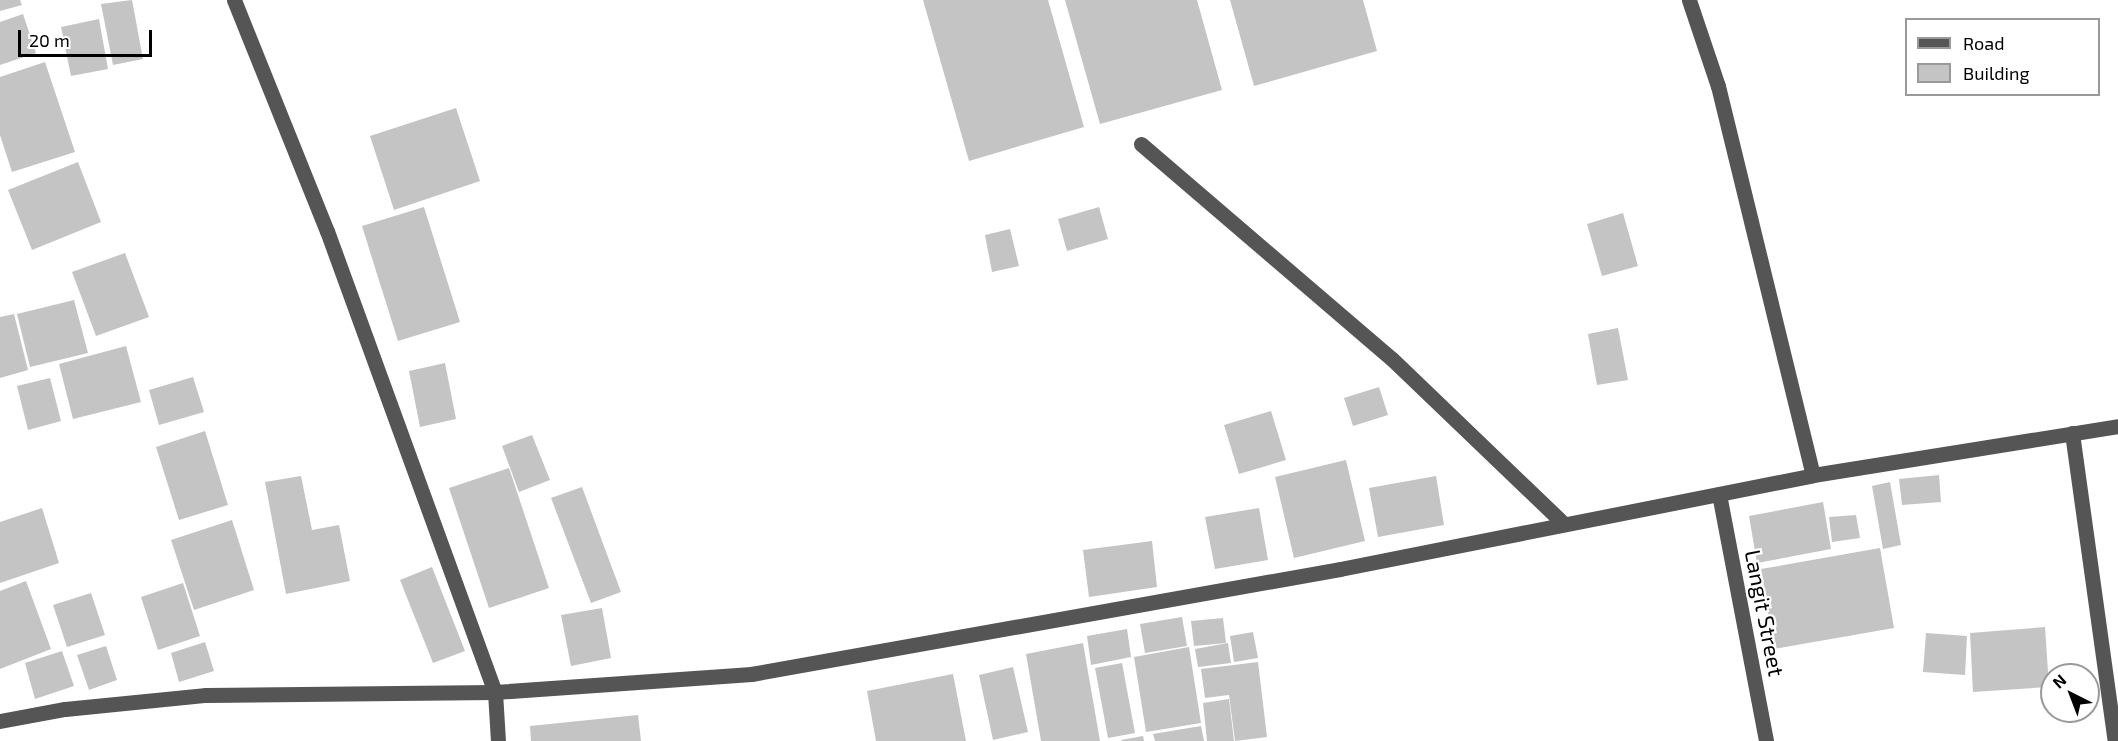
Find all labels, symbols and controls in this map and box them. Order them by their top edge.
scale bar [21,18,154,56]
legend [1905,18,2100,96]
text: 20 m [29,29,70,51]
text: Road [1963,32,2004,54]
text: Building [1963,62,2030,84]
street label: Langit Street [1740,547,1790,679]
north arrow [2040,663,2100,723]
text: N [2048,670,2070,692]

